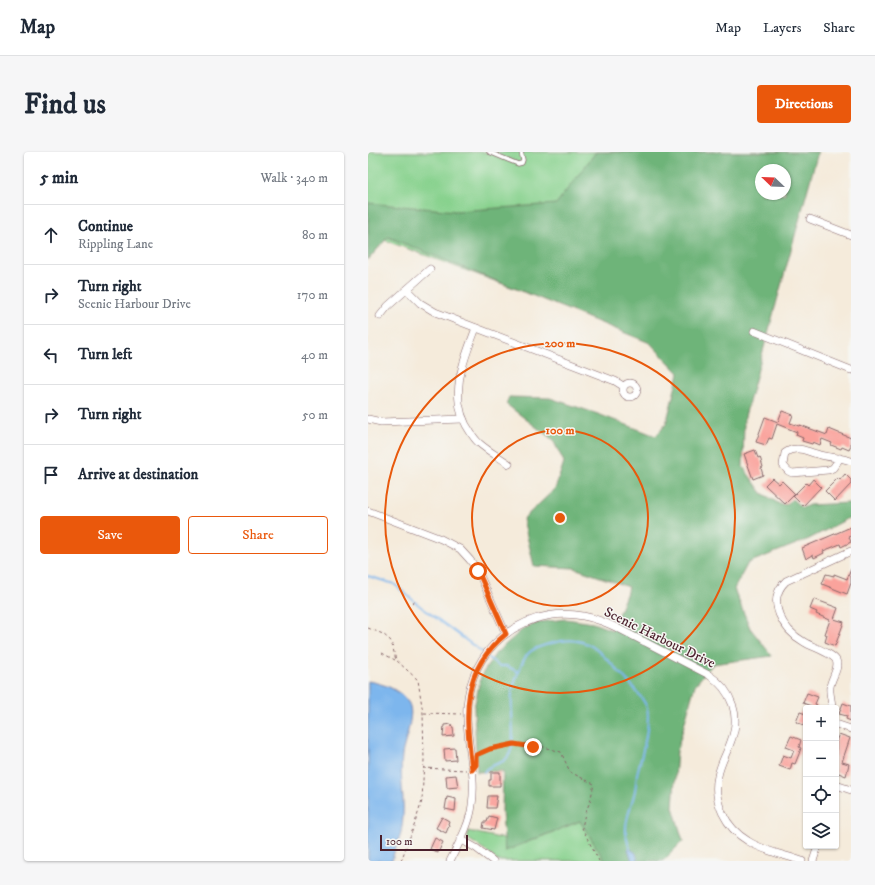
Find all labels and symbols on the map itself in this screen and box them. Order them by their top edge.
north arrow [755,164,791,200]
text: 200 m [545,336,575,351]
text: 100 m [546,423,574,438]
centre of rings [553,511,567,525]
route start [469,562,487,580]
street label: Scenic Harbour Drive [601,603,718,673]
route end [524,738,542,756]
scale bar [380,833,468,852]

